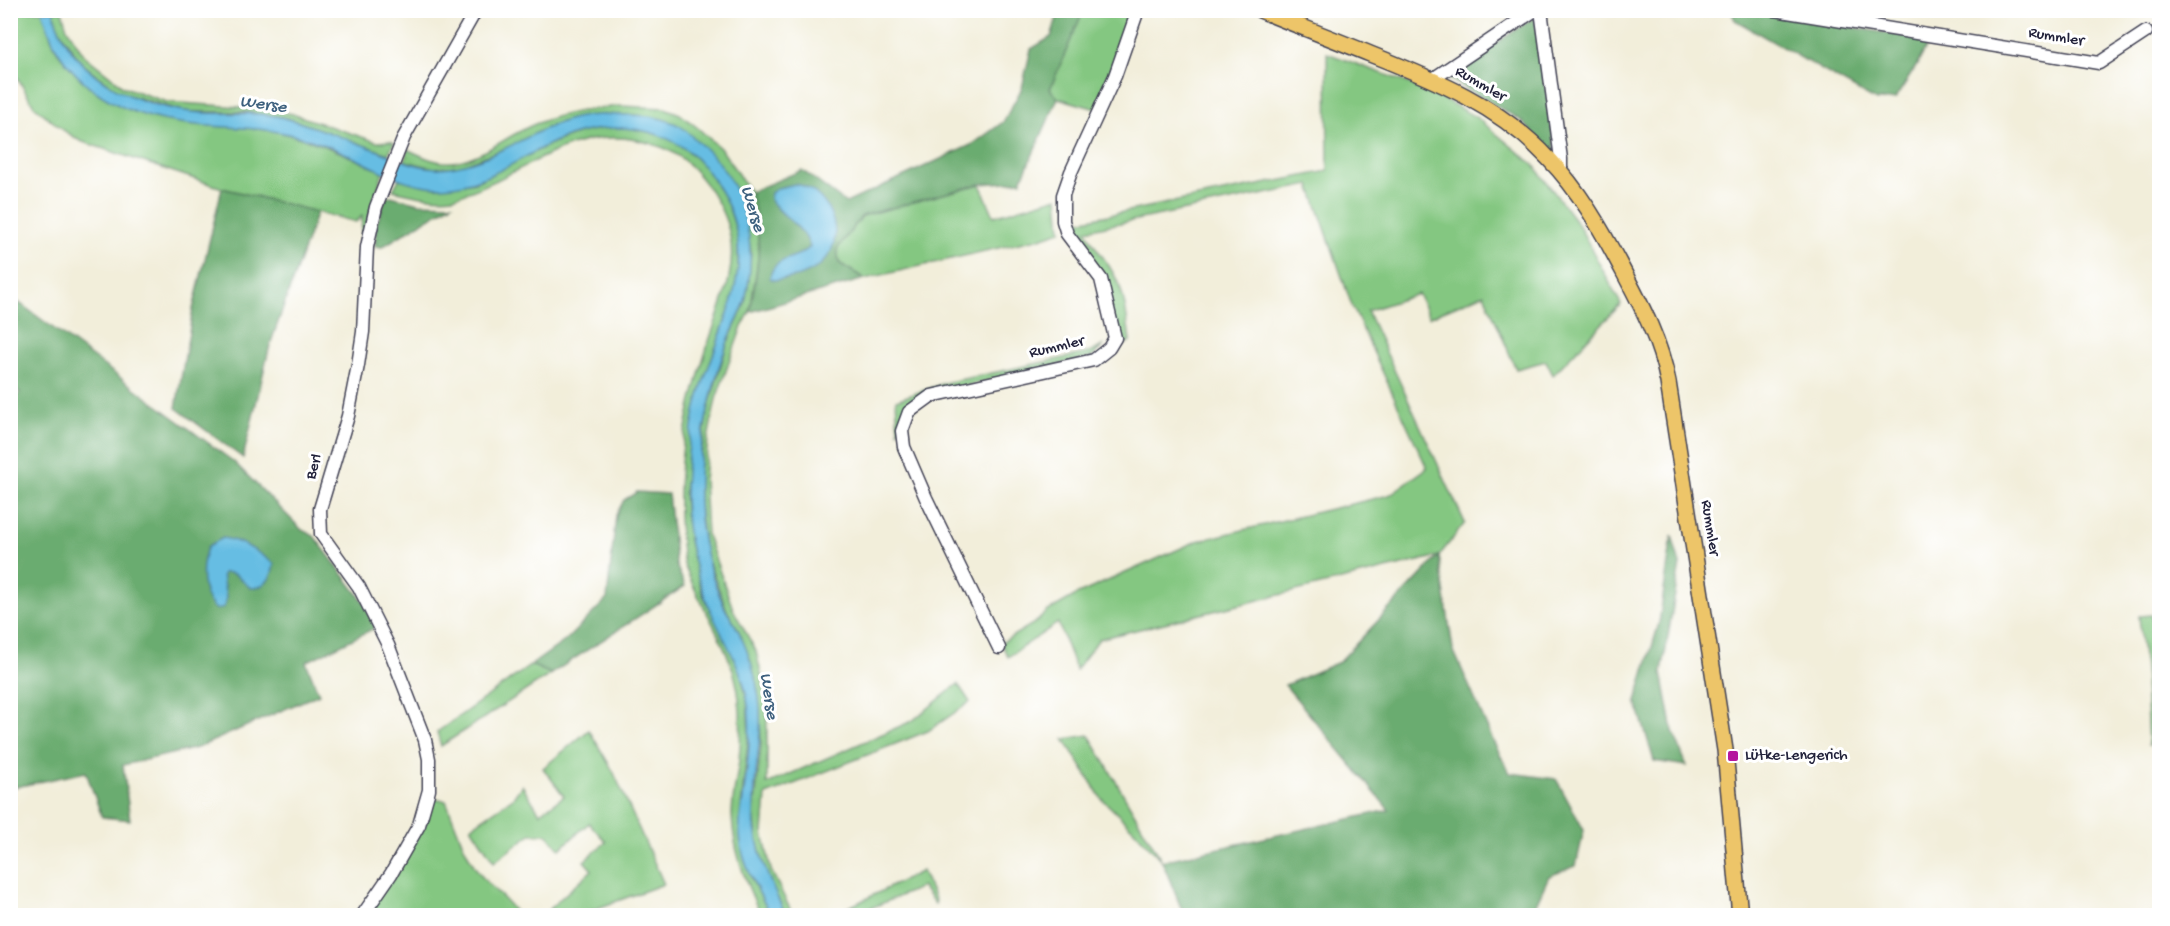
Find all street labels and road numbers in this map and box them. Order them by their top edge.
street label: Rummler [2027,24,2086,52]
street label: Rummler [1451,63,1510,108]
street label: Rummler [1028,332,1088,364]
street label: Berl [302,452,328,483]
street label: Rummler [1695,499,1723,558]

